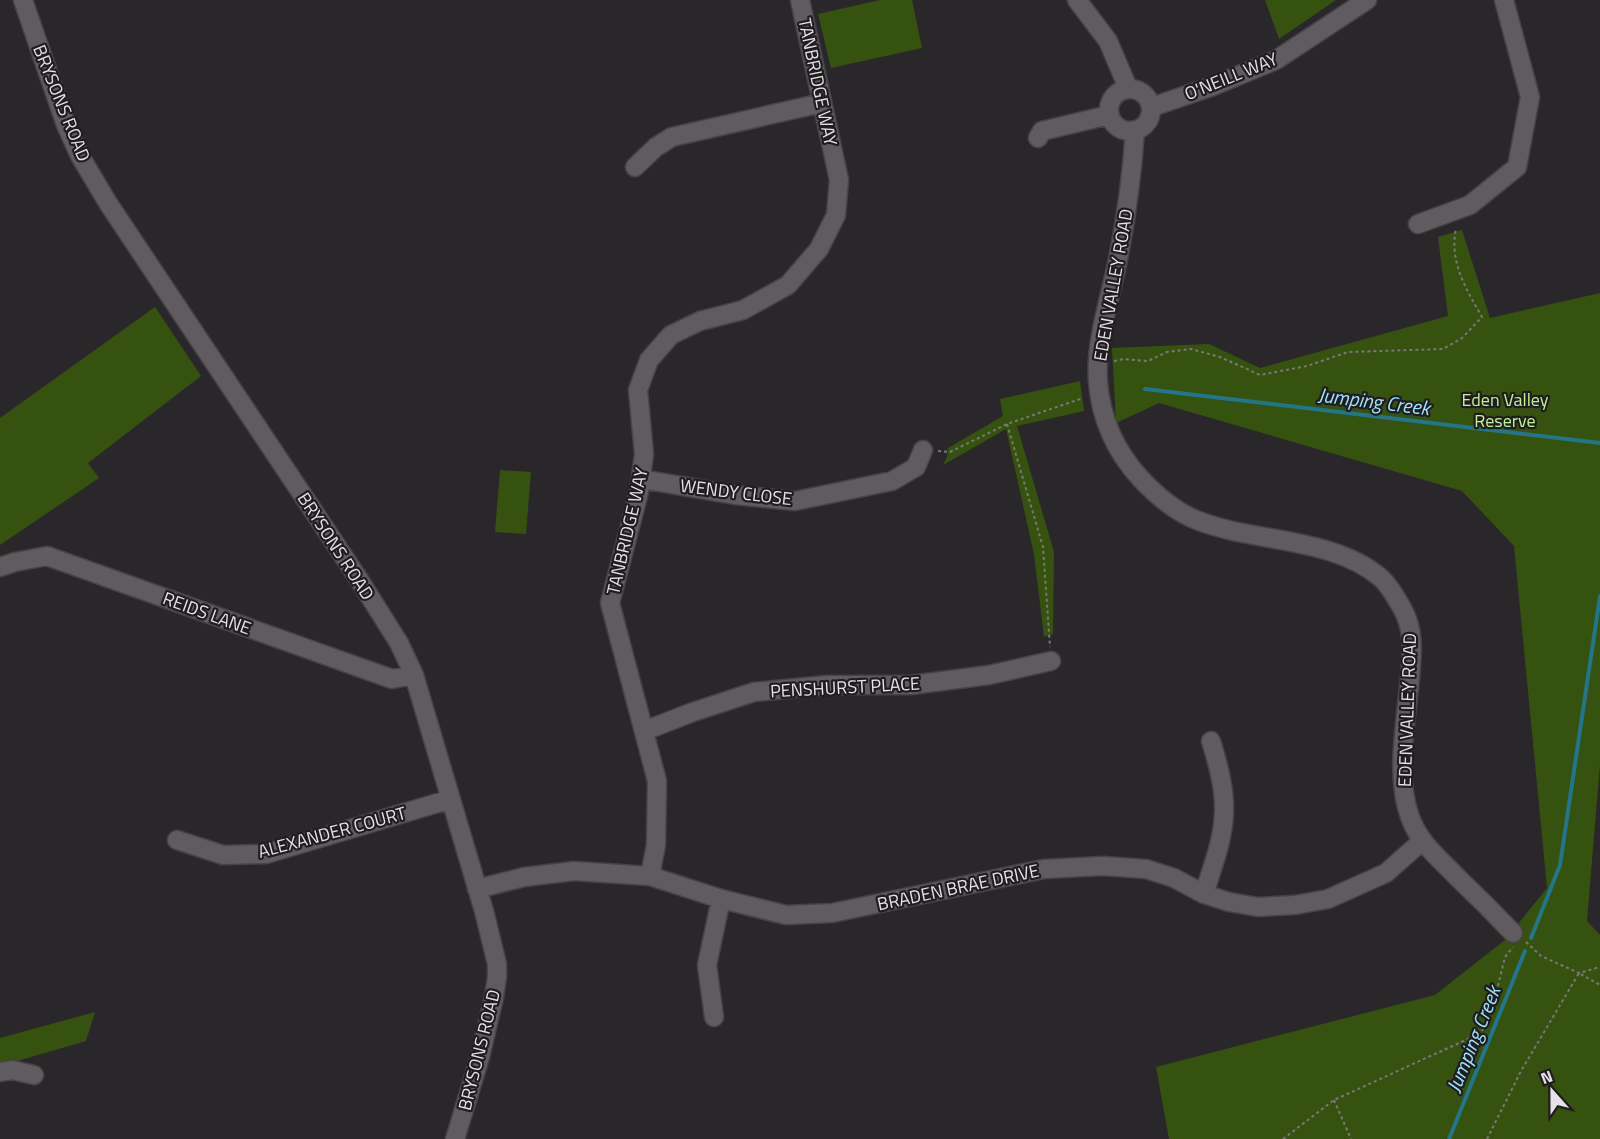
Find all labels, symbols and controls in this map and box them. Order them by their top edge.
street label: TANBRIDGE WAY [791,16,845,149]
street label: BRYSONS ROAD [26,41,98,165]
street label: O'NEILL WAY [1180,45,1282,107]
street label: EDEN VALLEY ROAD [1086,207,1140,363]
water label: Jumping Creek [1316,379,1434,423]
park label: Eden Valley Reserve [1462,386,1549,434]
street label: TANBRIDGE WAY [599,464,655,597]
street label: WENDY CLOSE [679,472,793,512]
street label: BRYSONS ROAD [291,487,381,605]
street label: REIDS LANE [159,585,255,641]
street label: EDEN VALLEY ROAD [1391,632,1423,788]
street label: PENSHURST PLACE [769,670,921,704]
street label: ALEXANDER COURT [255,799,410,865]
street label: BRADEN BRAE DRIVE [875,857,1041,917]
water label: Jumping Creek [1438,979,1509,1097]
street label: BRYSONS ROAD [451,987,507,1113]
north arrow [1522,1061,1582,1121]
text: N [1537,1064,1556,1090]

